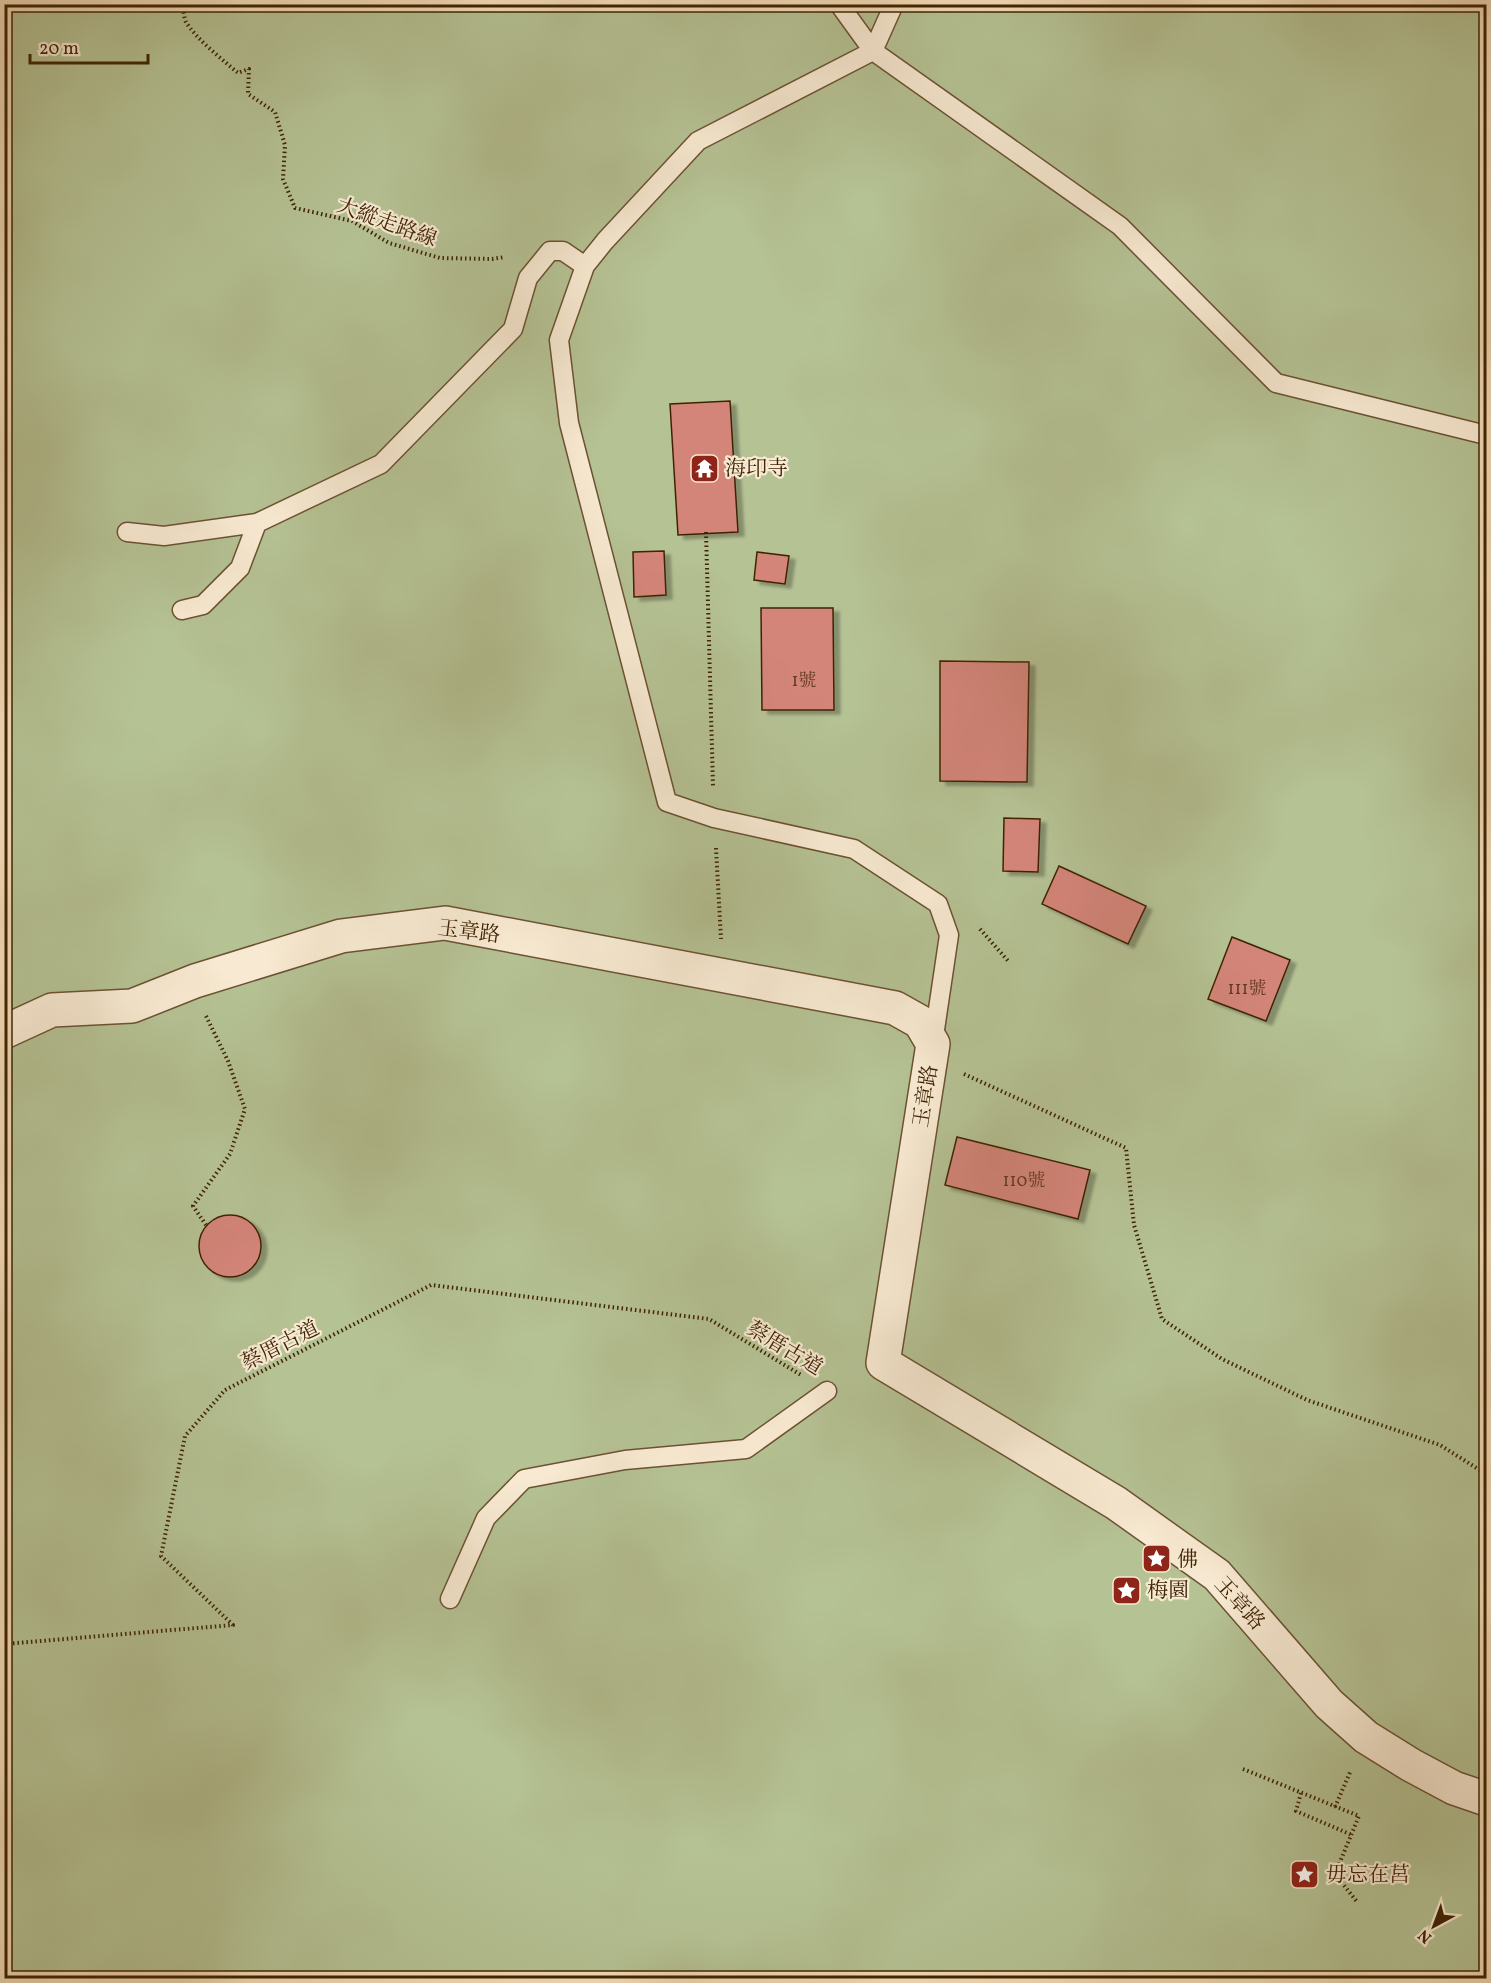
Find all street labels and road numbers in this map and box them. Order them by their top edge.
street label: 大縱走路線 [332,192,441,255]
street label: 玉章路 [436,914,502,951]
street label: 玉章路 [907,1063,946,1130]
street label: 蔡厝古道 [237,1314,325,1378]
street label: 蔡厝古道 [741,1315,828,1383]
street label: 玉章路 [1207,1571,1271,1637]

